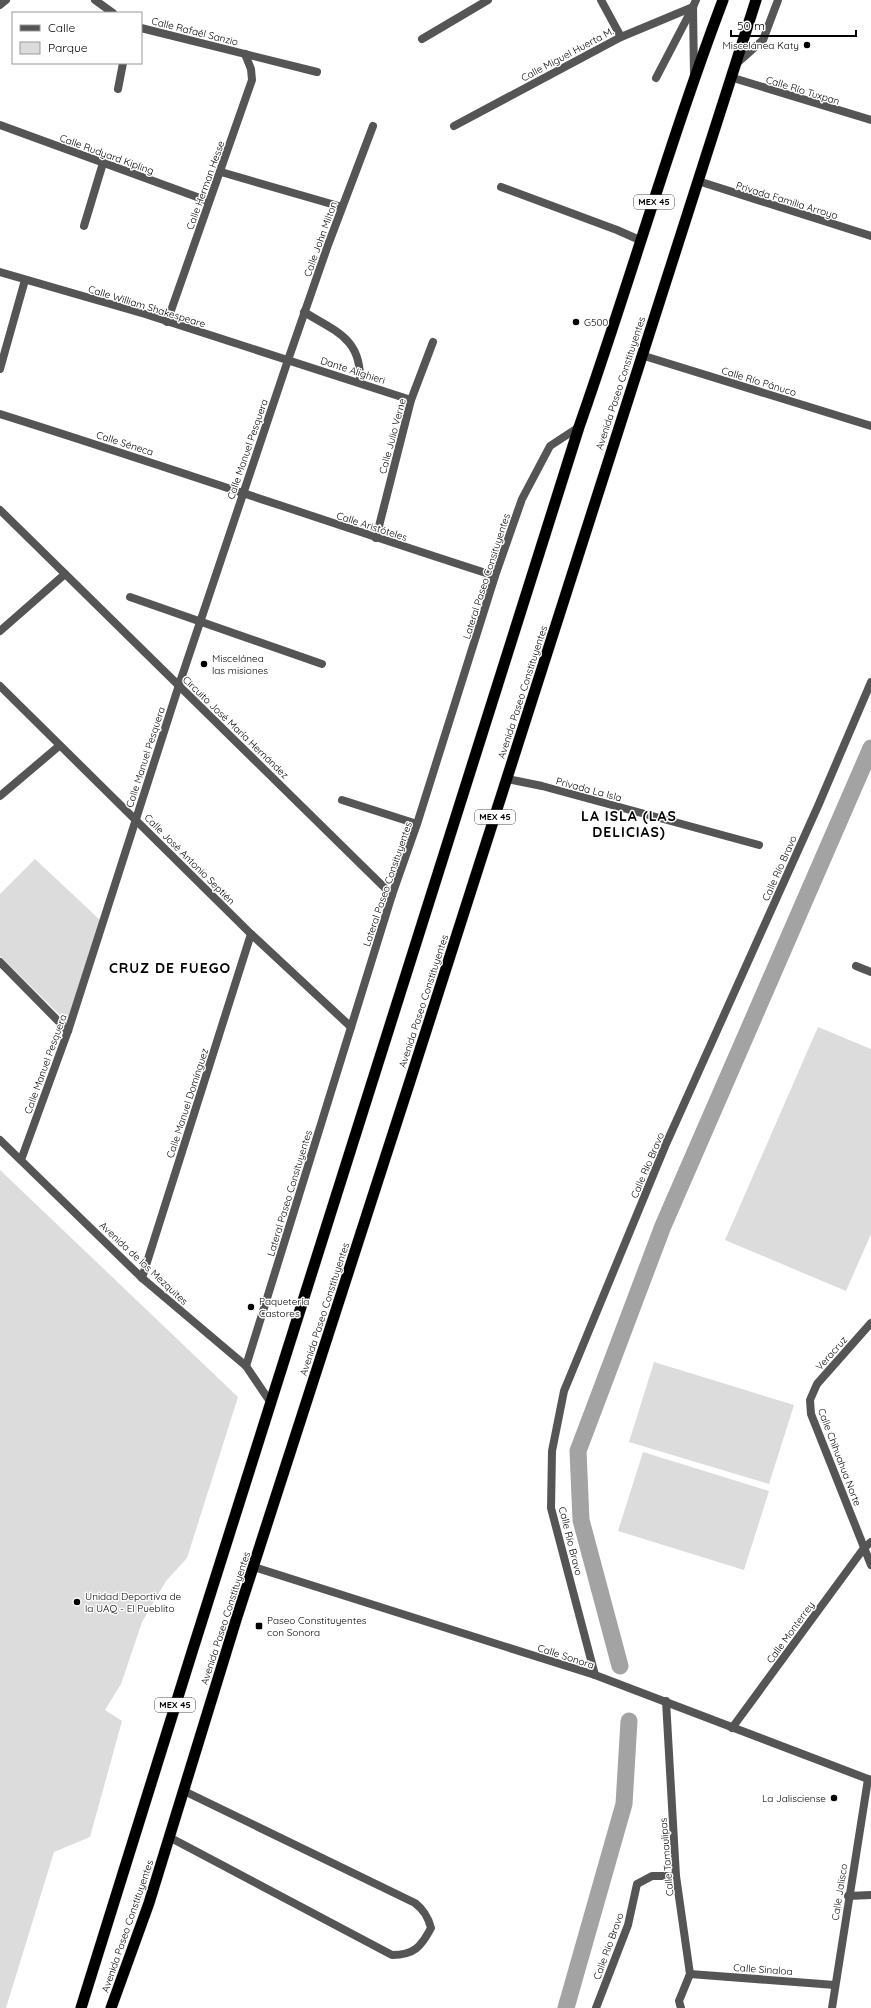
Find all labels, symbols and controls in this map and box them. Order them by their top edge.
legend [12,12,142,64]
scale bar [731,12,856,38]
street label: Calle Rafaél Sanzio [150,14,240,49]
text: 50 m [737,18,765,33]
text: Calle [48,20,76,35]
street label: Calle Miguel Huerta M. [519,24,616,84]
place label: Miscelánea Katy [723,39,799,52]
text: Parque [48,40,88,55]
marker: Miscelánea Katy [802,40,812,50]
street label: Calle Río Tuxpan [764,73,841,108]
street label: Calle Rudyard Kipling [58,131,156,178]
street label: Calle Herman Hesse [183,139,228,231]
street label: Privada Familia Arroyo [734,179,839,222]
road number: MEX 45 [634,195,674,209]
street label: Calle John Milton [301,200,340,279]
street label: Calle William Shakespeare [87,282,207,331]
street label: Avenida Paseo Constituyentes [593,315,648,451]
place label: G500 [584,316,608,329]
marker: G500 [571,317,581,327]
street label: Dante Alighieri [319,354,387,387]
street label: Calle Río Pánuco [720,364,798,399]
street label: Calle Manuel Pesquera [224,397,271,501]
street label: Calle Julio Verne [376,397,409,475]
street label: Calle Séneca [95,428,155,459]
street label: Calle Aristóteles [335,509,409,544]
street label: Lateral Paseo Consituyentes [460,511,513,641]
street label: Avenida Paseo Constituyentes [495,624,550,760]
place label: Miscelánea las misiones [212,652,268,677]
marker: Miscelánea las misiones [199,659,209,669]
street label: Circuito José María Hernández [180,673,291,782]
street label: Calle Manuel Pesquera [123,705,168,809]
street label: Privada La Isla [554,774,623,805]
district label: LA ISLA (LAS DELICIAS) [581,807,677,841]
road number: MEX 45 [475,810,515,824]
street label: Calle José Antonio Septién [142,811,238,907]
street label: Lateral Paseo Consituyentes [360,820,415,948]
street label: Calle Río Bravo [759,833,800,903]
street label: Avenida Paseo Constituyentes [396,933,451,1069]
district label: CRUZ DE FUEGO [109,959,231,977]
street label: Calle Manuel Pesquera [21,1012,70,1116]
street label: Calle Manuel Domínguez [164,1046,211,1160]
street label: Lateral Paseo Consituyentes [264,1128,315,1258]
street label: Calle Río Bravo [628,1130,667,1200]
street label: Avenida de los Mezquites [97,1219,191,1308]
street label: Avenida Paseo Constituyentes [297,1241,352,1377]
place label: Paquetería Castores [259,1295,309,1320]
marker: Paquetería Castores [246,1302,256,1312]
street label: Veracruz [813,1333,850,1373]
street label: Calle Chihuahua Norte [815,1407,864,1508]
street label: Calle Río Bravo [556,1505,585,1577]
street label: Avenida Paseo Constituyentes [198,1550,253,1686]
place label: Unidad Deportiva de la UAQ - El Pueblito [85,1590,181,1615]
marker: Unidad Deportiva de la UAQ - El Pueblito [72,1597,82,1607]
street label: Calle Monterrey [764,1599,817,1666]
place label: Paseo Constituyentes con Sonora [267,1614,367,1639]
marker: Paseo Constituyentes con Sonora [254,1621,264,1631]
street label: Calle Sonora [536,1641,596,1672]
road number: MEX 45 [155,1698,195,1712]
place label: La Jalisciense [762,1792,826,1805]
marker: La Jalisciense [829,1793,839,1803]
street label: Calle Tamaulipas [657,1817,676,1897]
street label: Avenida Paseo Constituyentes [99,1858,156,1994]
street label: Calle Jalisco [829,1863,850,1922]
street label: Calle Río Bravo [590,1911,627,1982]
street label: Calle Sinaloa [733,1961,793,1978]

